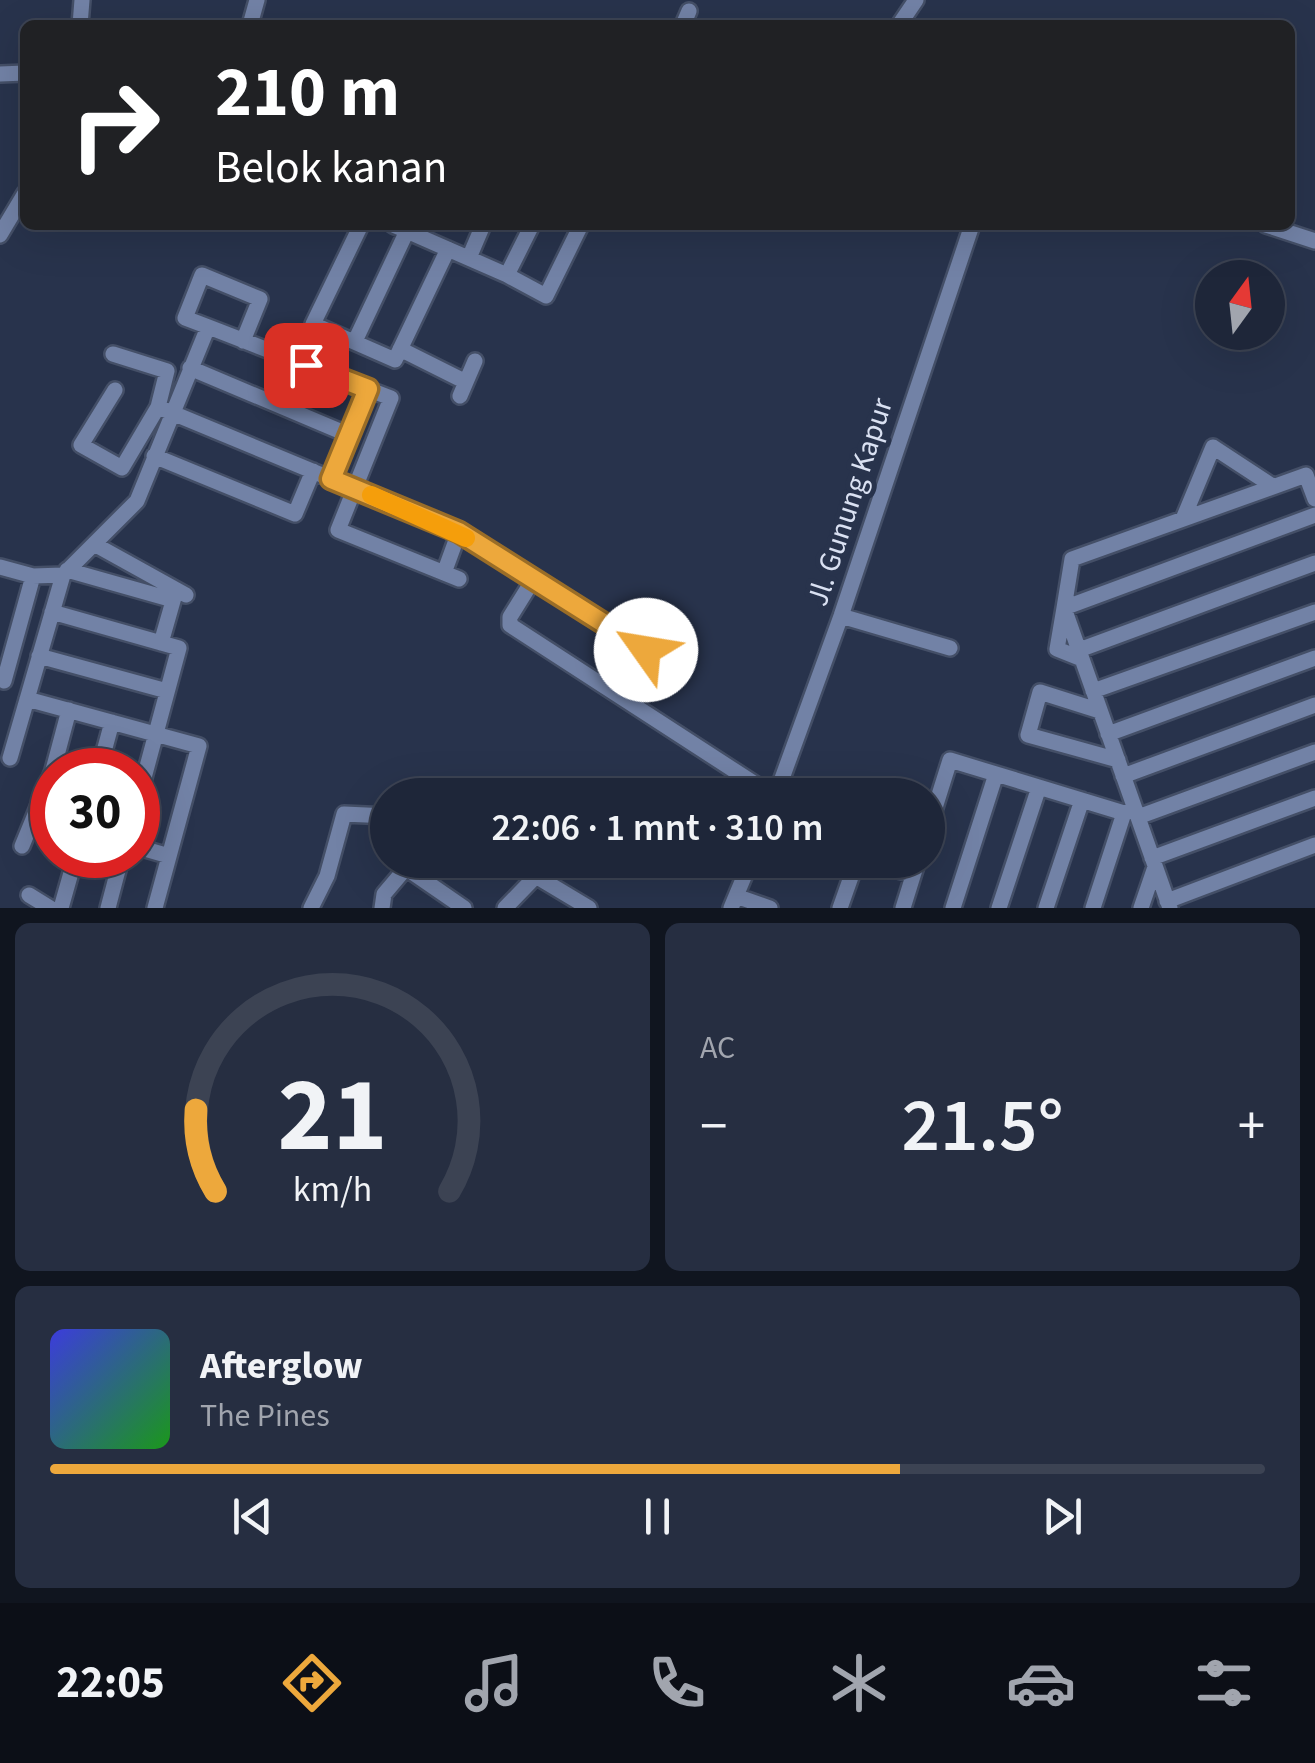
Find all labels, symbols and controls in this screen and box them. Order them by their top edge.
text: 210 m [215,43,400,143]
icon: right [50,60,180,190]
text: Belok kanan [215,136,447,200]
north arrow [1195,260,1285,350]
map controls [1195,260,1285,350]
pin [264,323,349,408]
icon: arrive [279,338,334,393]
street label: Jl. Gunung Kapur [796,392,904,612]
position arrow [594,598,698,702]
speed limit sign: 30 [30,748,160,878]
text: 22:06 · 1 mnt · 310 m [492,801,823,855]
text: AC [700,1025,735,1071]
text: 21 [278,1043,387,1191]
text: 21.5° [901,1073,1064,1180]
text: − [700,1088,727,1166]
text: + [1238,1088,1265,1166]
text: km/h [293,1164,372,1215]
text: Afterglow [200,1339,363,1393]
text: The Pines [200,1393,330,1439]
icon: previous [225,1489,280,1544]
icon: pause [630,1489,685,1544]
icon: next [1035,1489,1090,1544]
icon: directions [277,1648,347,1718]
icon: music [459,1648,529,1718]
icon: phone [642,1648,712,1718]
icon: climate [824,1648,894,1718]
icon: car [1006,1648,1076,1718]
icon: filters [1189,1648,1259,1718]
text: 22:05 [56,1651,165,1715]

